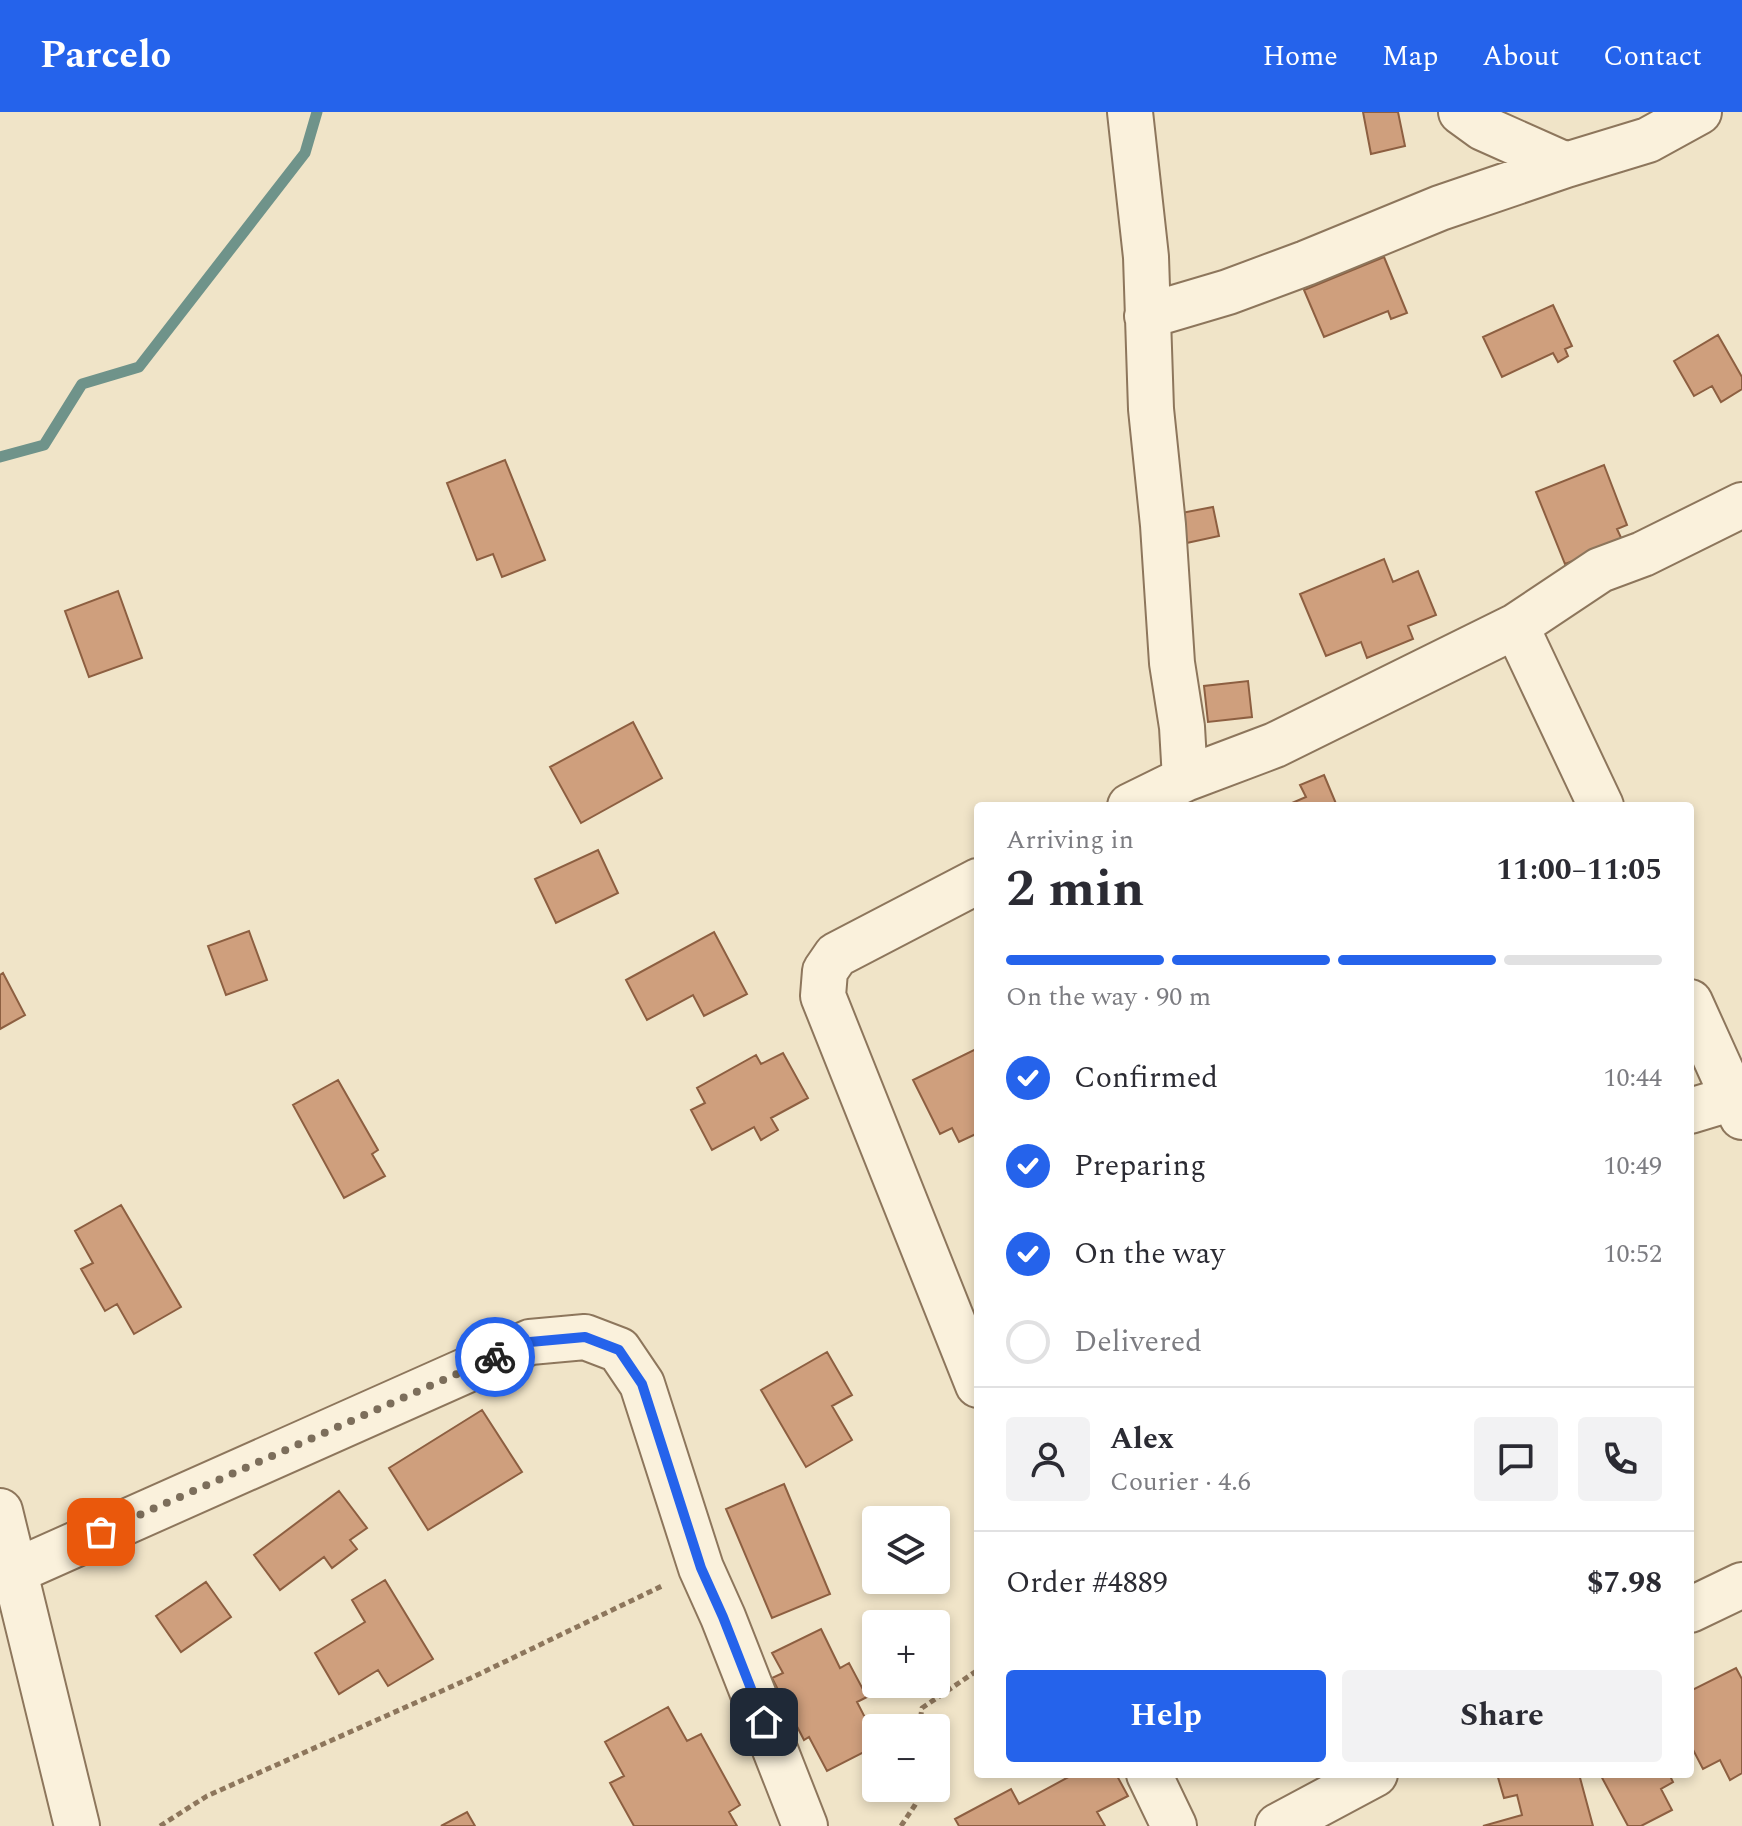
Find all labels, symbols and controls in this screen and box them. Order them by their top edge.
text: Parcelo [40,27,171,85]
text: Home [1262,35,1338,78]
text: Map [1382,35,1438,78]
text: About [1482,35,1559,78]
text: Contact [1603,35,1702,78]
text: Arriving in [1006,820,1134,860]
text: 11:00–11:05 [1496,847,1662,893]
text: 2 min [1006,850,1144,929]
text: On the way · 90 m [1006,977,1211,1017]
text: Confirmed [1074,1055,1218,1101]
icon: check [1006,1056,1050,1100]
text: 10:44 [1603,1058,1662,1098]
text: Preparing [1074,1143,1206,1189]
icon: check [1006,1144,1050,1188]
text: 10:49 [1603,1146,1662,1186]
text: On the way [1074,1231,1225,1277]
icon: check [1006,1232,1050,1276]
text: 10:52 [1603,1234,1662,1274]
courier [455,1317,535,1397]
text: Delivered [1074,1319,1202,1365]
icon: bike [473,1335,517,1379]
text: Alex [1110,1416,1174,1462]
button: person [1006,1417,1090,1501]
button: chat [1474,1417,1558,1501]
button: phone [1578,1417,1662,1501]
text: Courier · 4.6 [1110,1462,1251,1502]
pin [67,1498,135,1566]
map controls [862,1506,950,1802]
button: layers [862,1506,950,1594]
icon: bag [79,1510,123,1554]
text: Order #4889 [1006,1560,1168,1606]
text: $7.98 [1587,1560,1662,1606]
button: + [862,1610,950,1698]
button: Help [1006,1670,1326,1762]
button: Share [1342,1670,1662,1762]
pin [730,1688,798,1756]
icon: home [742,1700,786,1744]
button: − [862,1714,950,1802]

